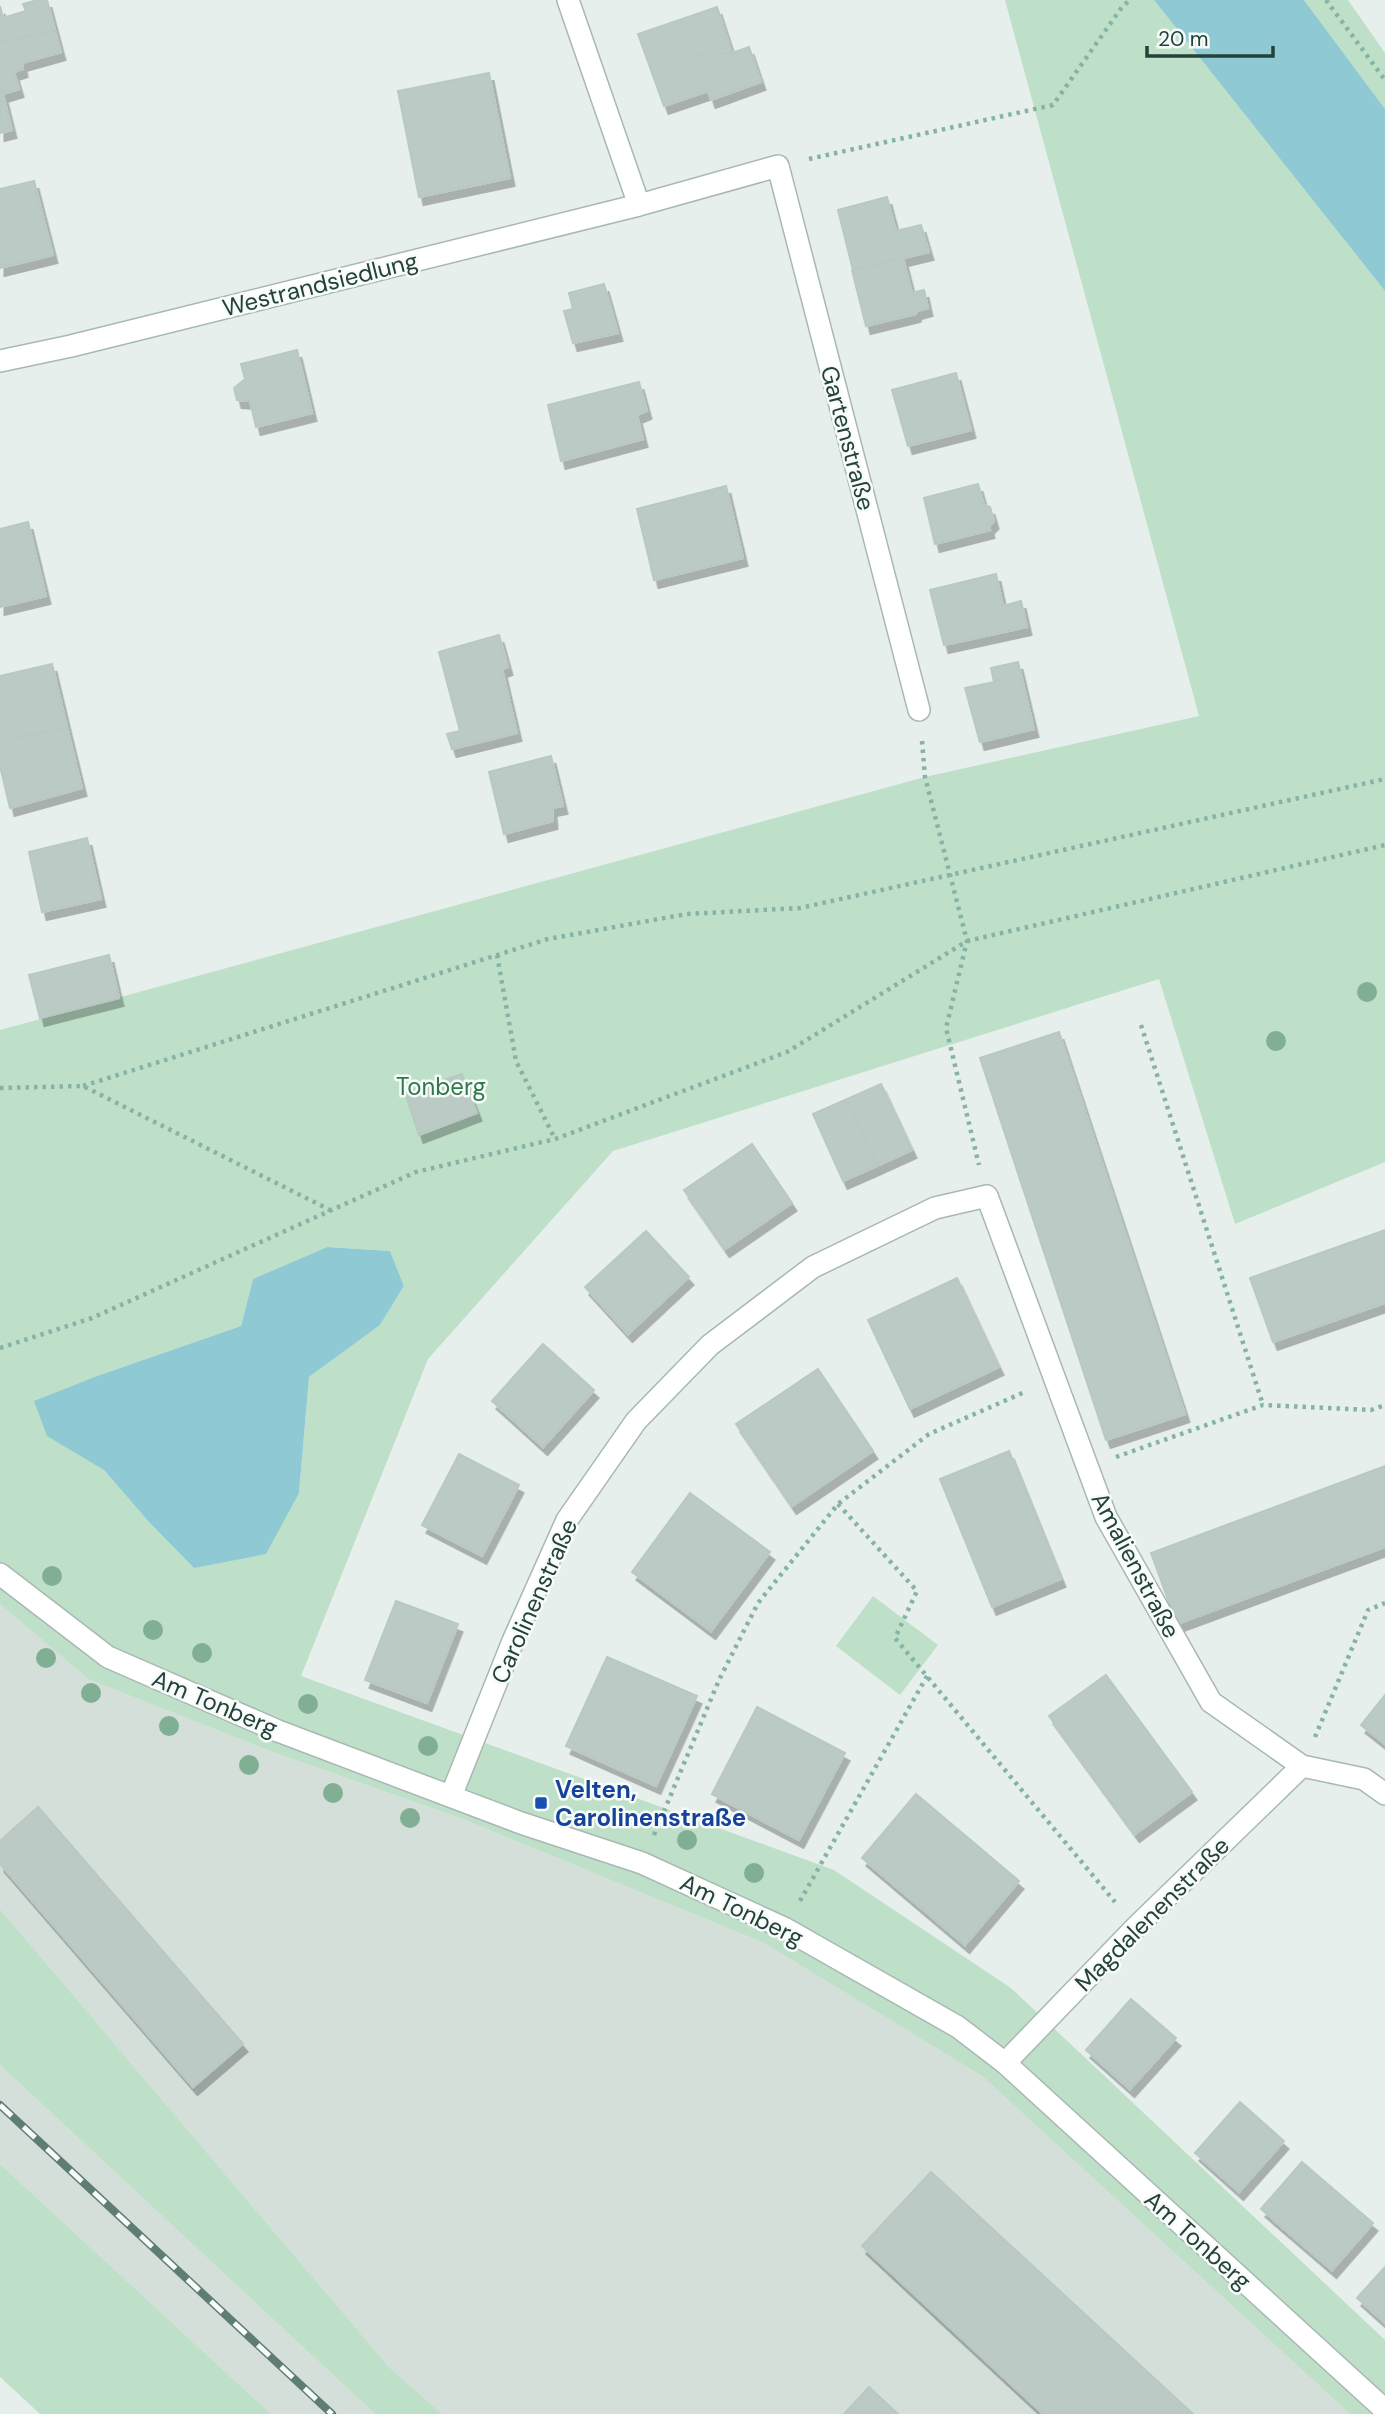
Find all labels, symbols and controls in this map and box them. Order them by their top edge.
scale bar [1147,14,1273,58]
text: 20 m [1158,25,1209,53]
street label: Westrandsiedlung [219,245,421,323]
street label: Gartenstraße [814,362,882,514]
park label: Tonberg [396,1071,486,1102]
street label: Amalienstraße [1085,1487,1187,1643]
street label: Carolinenstraße [484,1514,584,1688]
street label: Am Tonberg [147,1663,283,1743]
place label: Velten, Carolinenstraße [555,1774,746,1833]
marker: Velten, Carolinenstraße [533,1795,549,1811]
street label: Magdalenenstraße [1068,1830,1236,1998]
street label: Am Tonberg [675,1867,809,1953]
street label: Am Tonberg [1138,2184,1258,2296]

